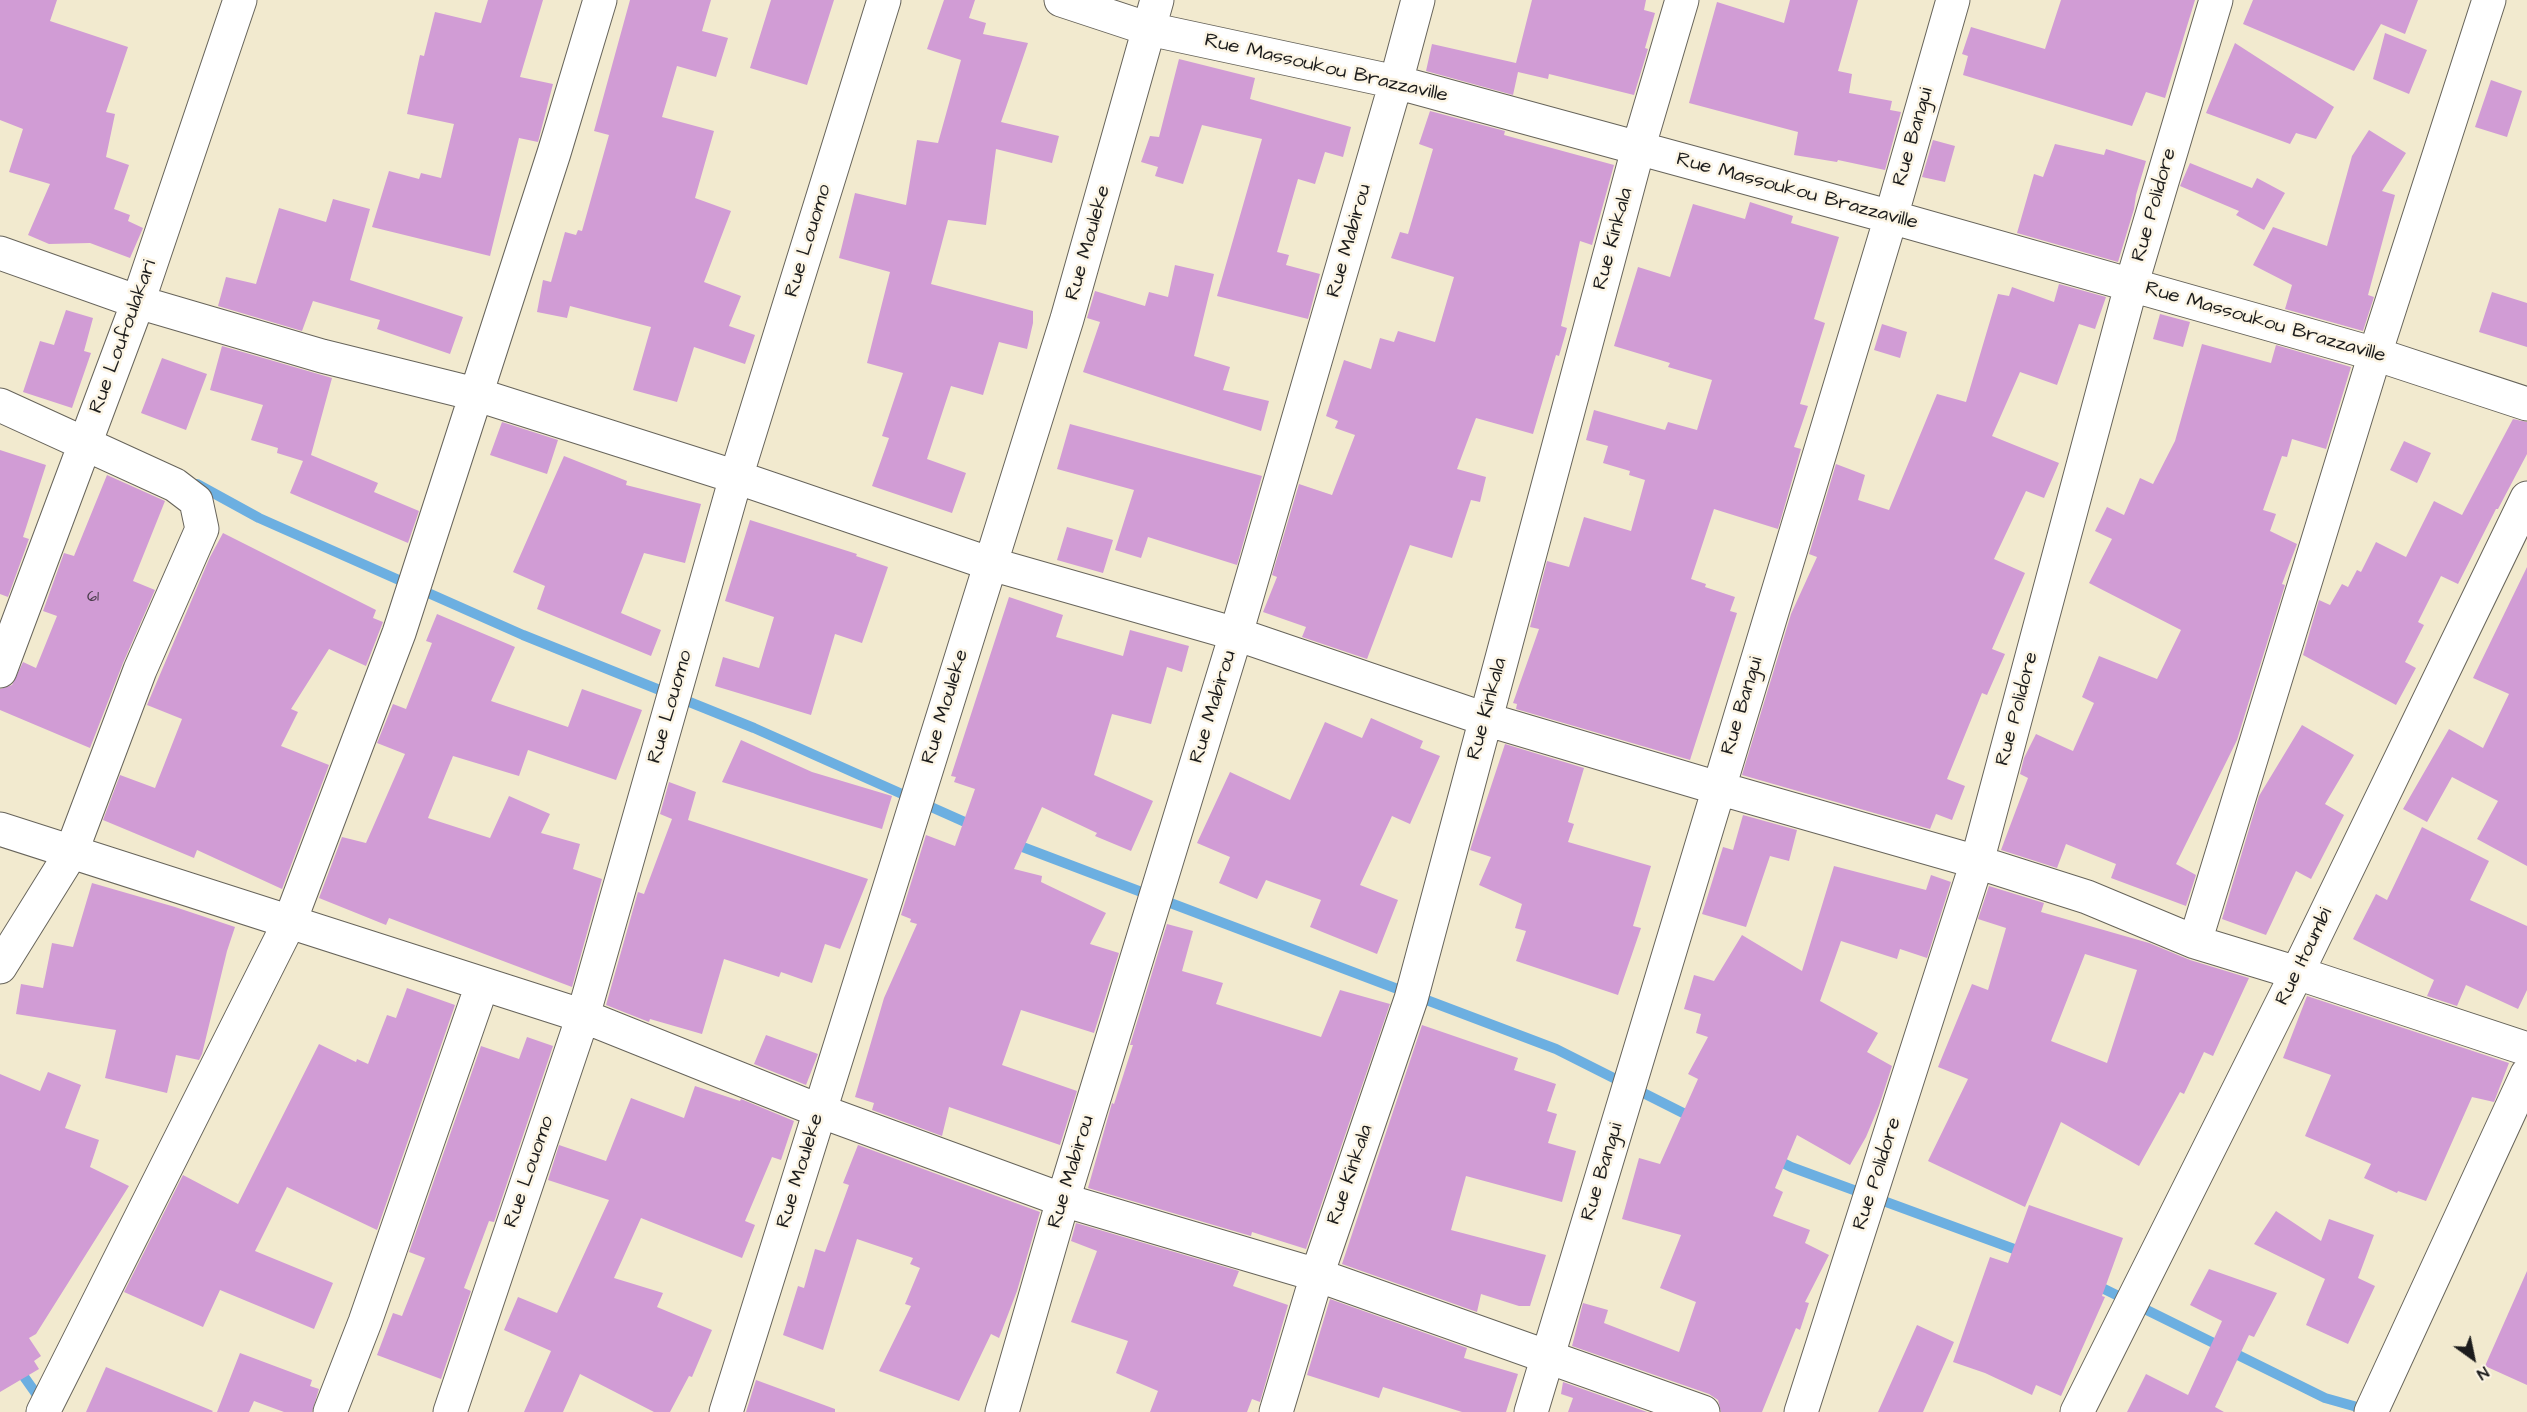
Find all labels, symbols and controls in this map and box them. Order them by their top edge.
street label: Rue Massoukou Brazzaville [1202,29,1450,109]
street label: Rue Bangui [1889,85,1939,189]
street label: Rue Polidore [2127,146,2183,264]
street label: Rue Massoukou Brazzaville [1674,148,1920,236]
street label: Rue Louomo [780,182,838,300]
street label: Rue Mabirou [1322,182,1378,300]
street label: Rue Mouleke [1061,183,1117,303]
street label: Rue Kinkala [1589,186,1639,292]
street label: Rue Loufoulakari [85,257,163,417]
street label: Rue Massoukou Brazzaville [2142,277,2388,369]
house number: 61 [87,588,99,608]
street label: Rue Mouleke [917,647,975,767]
street label: Rue Louomo [643,648,699,766]
street label: Rue Mabirou [1185,648,1243,766]
street label: Rue Polidore [1991,649,2045,769]
street label: Rue Bangui [1717,654,1769,758]
street label: Rue Kinkala [1463,656,1513,762]
street label: Rue Itoumbi [2271,904,2339,1010]
street label: Rue Mouleke [772,1111,830,1231]
street label: Rue Louomo [500,1113,560,1231]
street label: Rue Mabirou [1043,1113,1101,1231]
street label: Rue Polidore [1849,1115,1907,1233]
street label: Rue Bangui [1577,1120,1629,1224]
street label: Rue Kinkala [1323,1122,1379,1228]
north arrow [2443,1328,2503,1388]
text: N [2473,1361,2493,1385]

